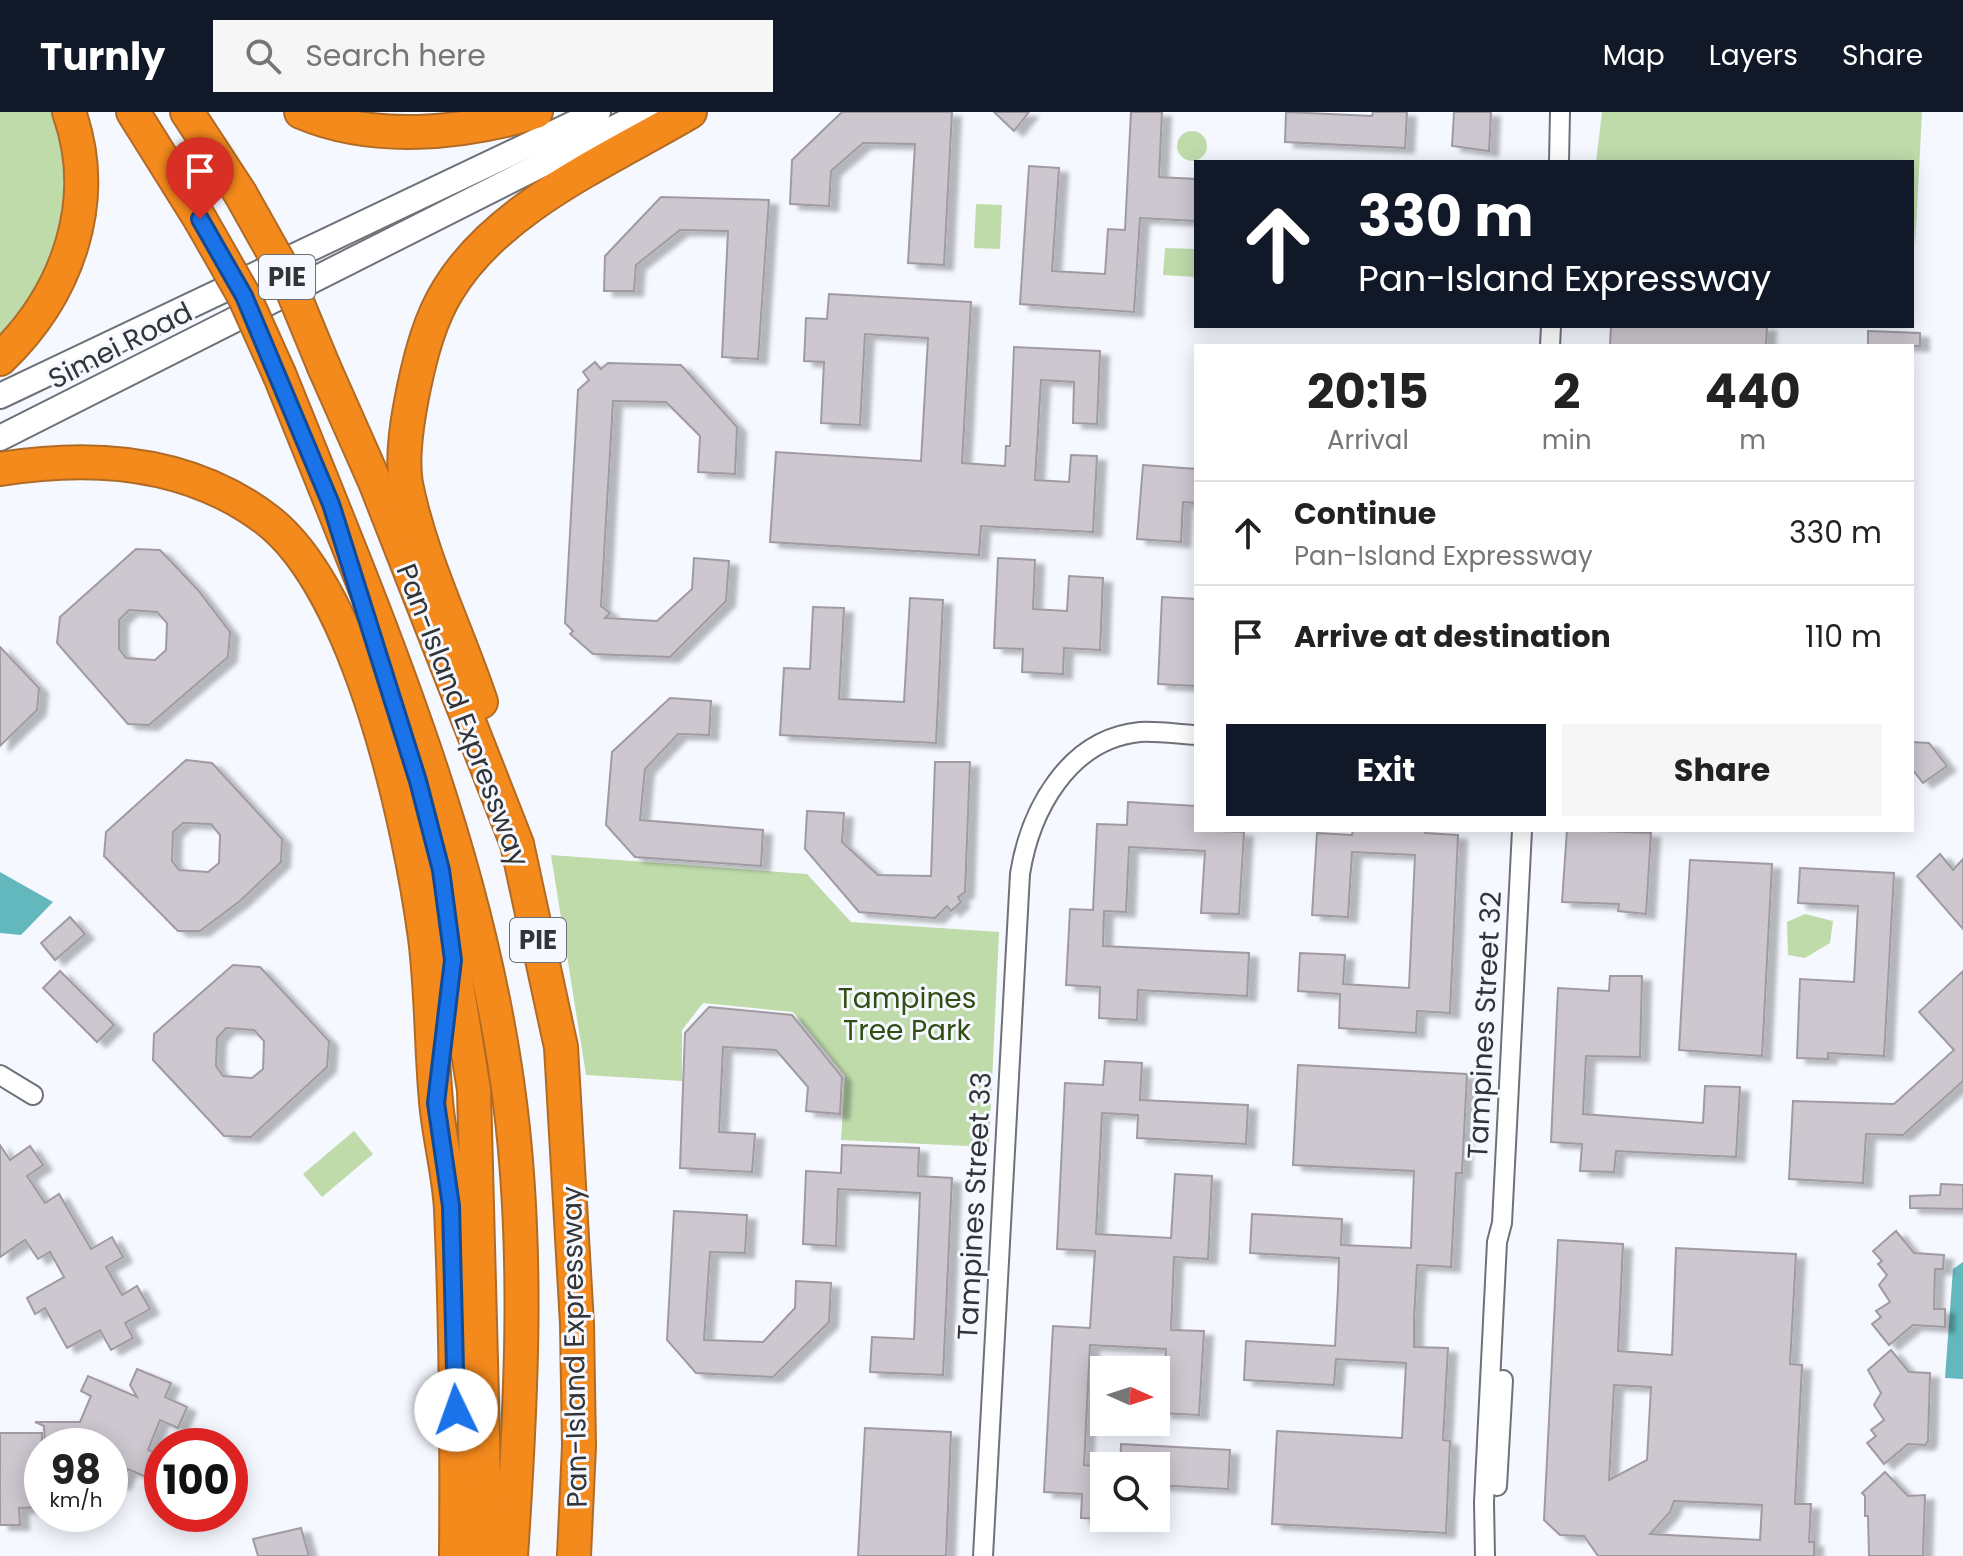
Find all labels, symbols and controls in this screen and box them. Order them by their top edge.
search box [213,20,773,92]
text: Turnly [40,30,165,83]
icon: search [241,34,285,78]
text: Search here [305,34,486,77]
text: Map [1603,36,1665,75]
text: Layers [1709,36,1798,75]
text: Share [1842,36,1923,75]
pin [166,137,234,219]
icon: arrive [178,149,222,193]
text: 330 m [1358,177,1533,256]
icon: ahead [1226,192,1330,296]
text: Pan-Island Expressway [1358,253,1771,304]
road number: PIE [259,255,315,299]
street label: Simei Road [42,293,199,398]
text: 20:15 [1307,358,1429,425]
text: 2 [1553,358,1580,425]
text: 440 [1705,358,1801,425]
text: Arrival [1327,422,1409,458]
text: min [1542,422,1592,458]
text: m [1739,422,1766,458]
text: Continue [1294,492,1436,535]
icon: ahead [1226,511,1270,555]
text: 330 m [1789,511,1882,554]
text: Pan-Island Expressway [1294,538,1593,574]
street label: Pan-Island Expressway [387,558,538,872]
icon: arrive [1226,615,1270,659]
text: Arrive at destination [1294,615,1611,658]
text: 110 m [1805,615,1882,658]
button: Exit [1226,724,1546,816]
button: Share [1562,724,1882,816]
street label: Tampines Street 32 [1458,890,1511,1160]
road number: PIE [510,918,566,962]
park label: Tampines Tree Park [838,979,976,1050]
street label: Tampines Street 33 [948,1071,1001,1341]
street label: Pan-Island Expressway [552,1186,597,1508]
north arrow [1090,1356,1170,1436]
map controls [1090,1356,1170,1532]
position arrow [414,1368,498,1452]
speed limit sign: 100 [144,1428,248,1532]
text: 98 [51,1442,101,1498]
button: search [1090,1452,1170,1532]
text: km/h [49,1486,103,1514]

